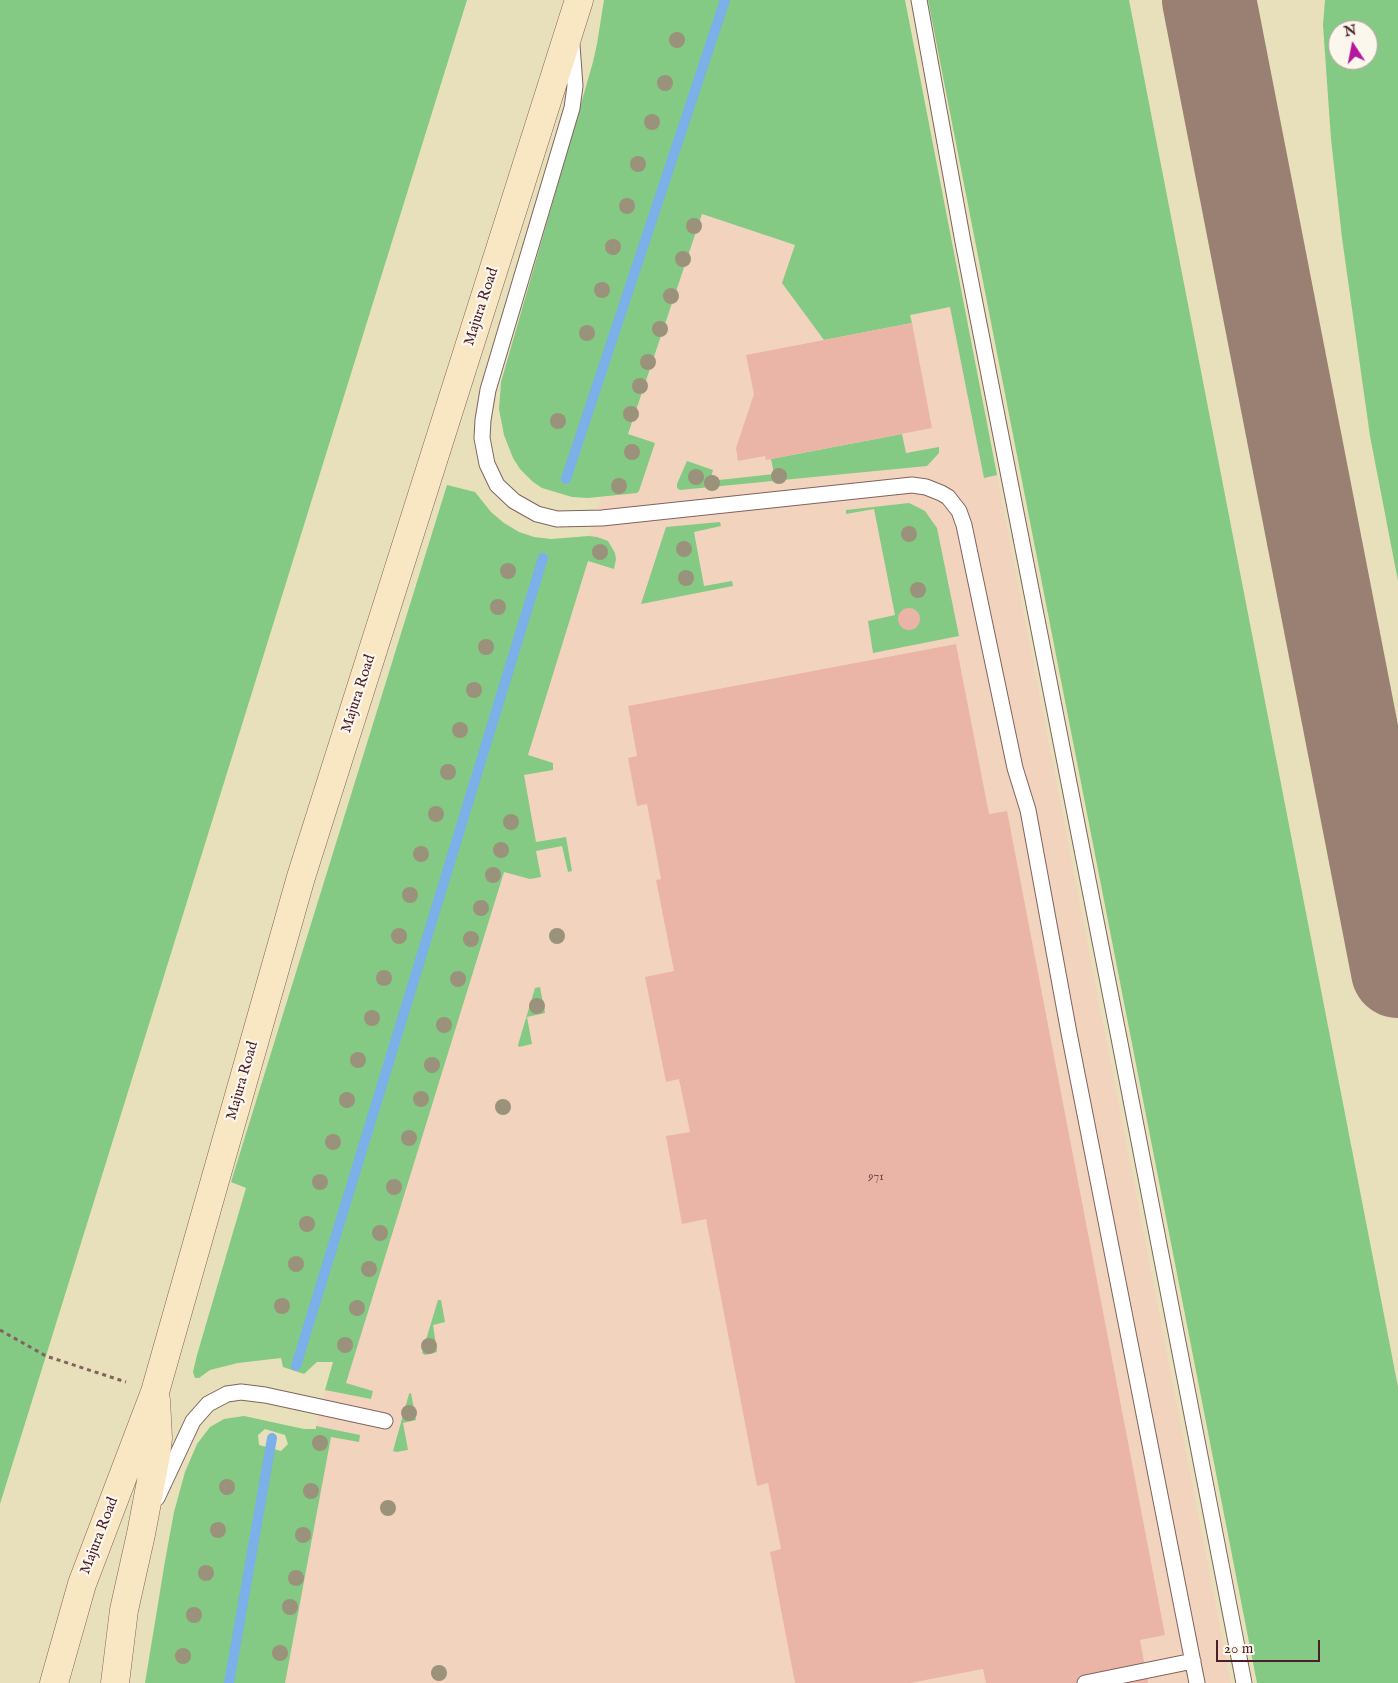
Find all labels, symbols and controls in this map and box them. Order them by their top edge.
north arrow [1328,20,1378,70]
text: N [1343,21,1358,41]
street label: Majura Road [461,266,503,348]
street label: Majura Road [338,653,380,735]
street label: Majura Road [223,1040,263,1122]
house number: 971 [868,1171,884,1185]
street label: Majura Road [77,1495,123,1577]
scale bar [1218,1630,1322,1662]
text: 20 m [1224,1639,1253,1658]

